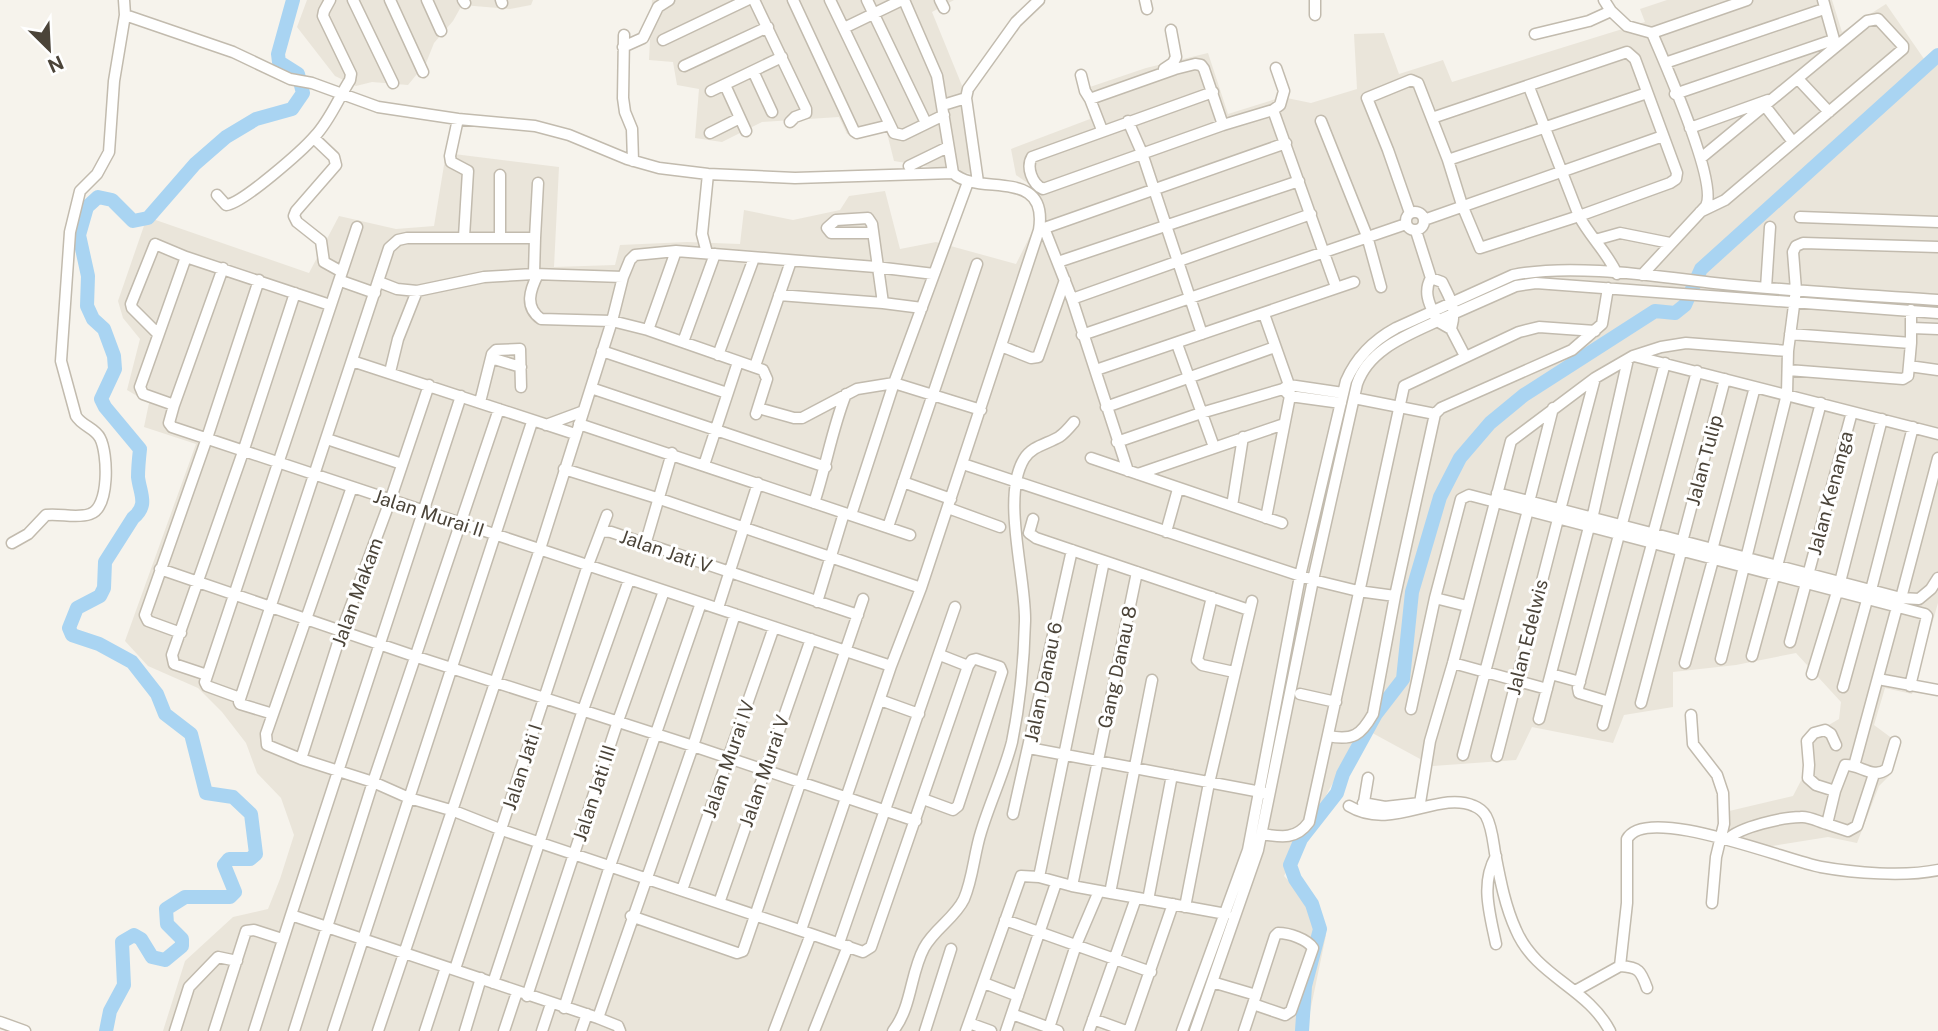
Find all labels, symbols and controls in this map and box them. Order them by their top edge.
north arrow [14,14,84,84]
text: N [45,51,67,78]
street label: Jalan Tulip [1681,412,1727,508]
street label: Jalan Kenanga [1803,429,1857,557]
street label: Jalan Murai II [371,485,487,541]
street label: Jalan Jati V [617,525,715,577]
street label: Jalan Makam [327,535,387,649]
street label: Jalan Edelwis [1502,577,1552,697]
street label: Gang Danau 8 [1093,604,1141,730]
street label: Jalan Danau 6 [1020,620,1066,744]
street label: Jalan Murai IV [698,697,758,821]
street label: Jalan Murai V [735,712,793,830]
street label: Jalan Jati I [498,721,546,813]
street label: Jalan Jati III [568,742,620,844]

